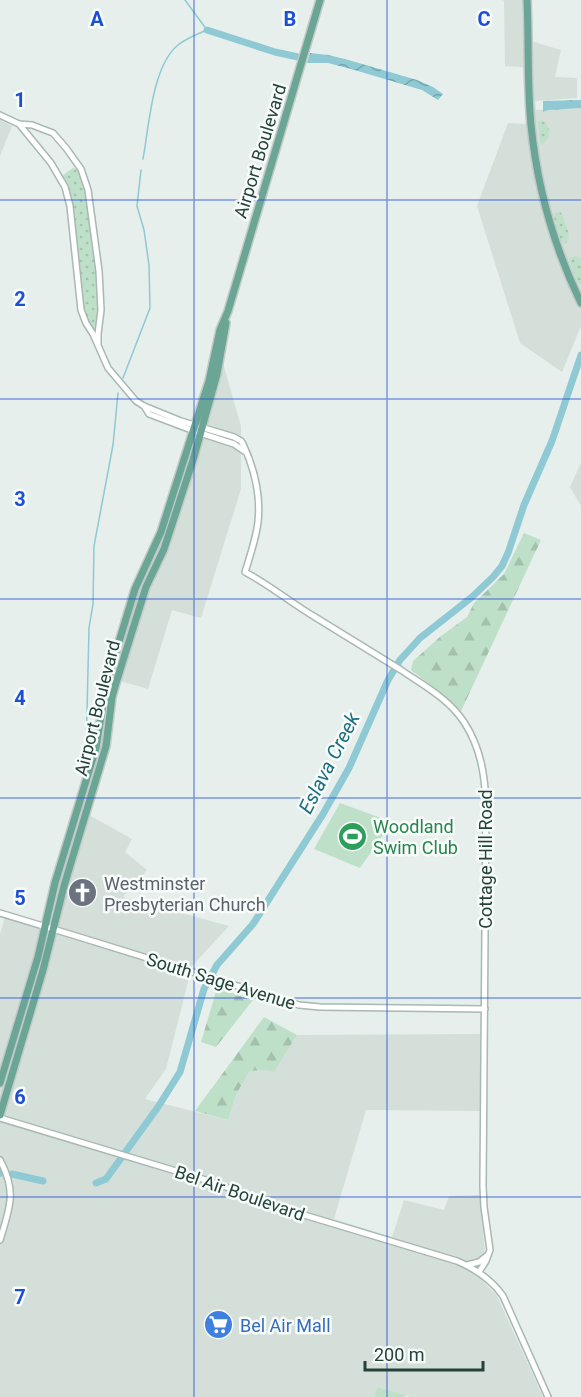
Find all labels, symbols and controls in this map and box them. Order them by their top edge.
text: A [90,7,104,31]
text: B [284,7,296,31]
text: C [477,7,491,31]
street label: Airport Boulevard [230,81,290,221]
text: 1 [14,88,26,112]
text: 2 [14,287,26,311]
text: 3 [14,487,26,511]
street label: Airport Boulevard [70,638,124,778]
text: 4 [14,686,26,710]
water label: Eslava Creek [293,707,365,818]
street label: Cottage Hill Road [475,789,496,929]
place label: Woodland Swim Club [373,816,458,858]
sports icon: Woodland Swim Club [336,820,368,852]
place label: Westminster Presbyterian Church [104,873,266,915]
church icon: Westminster Presbyterian Church [67,877,99,909]
text: 5 [14,886,26,910]
street label: South Sage Avenue [144,948,298,1014]
text: 6 [14,1085,26,1109]
street label: Bel Air Boulevard [172,1161,308,1225]
text: 7 [14,1285,26,1309]
supermarket icon: Bel Air Mall [203,1309,235,1341]
place label: Bel Air Mall [240,1315,331,1336]
scale bar [365,1334,484,1372]
text: 200 m [374,1344,425,1365]

